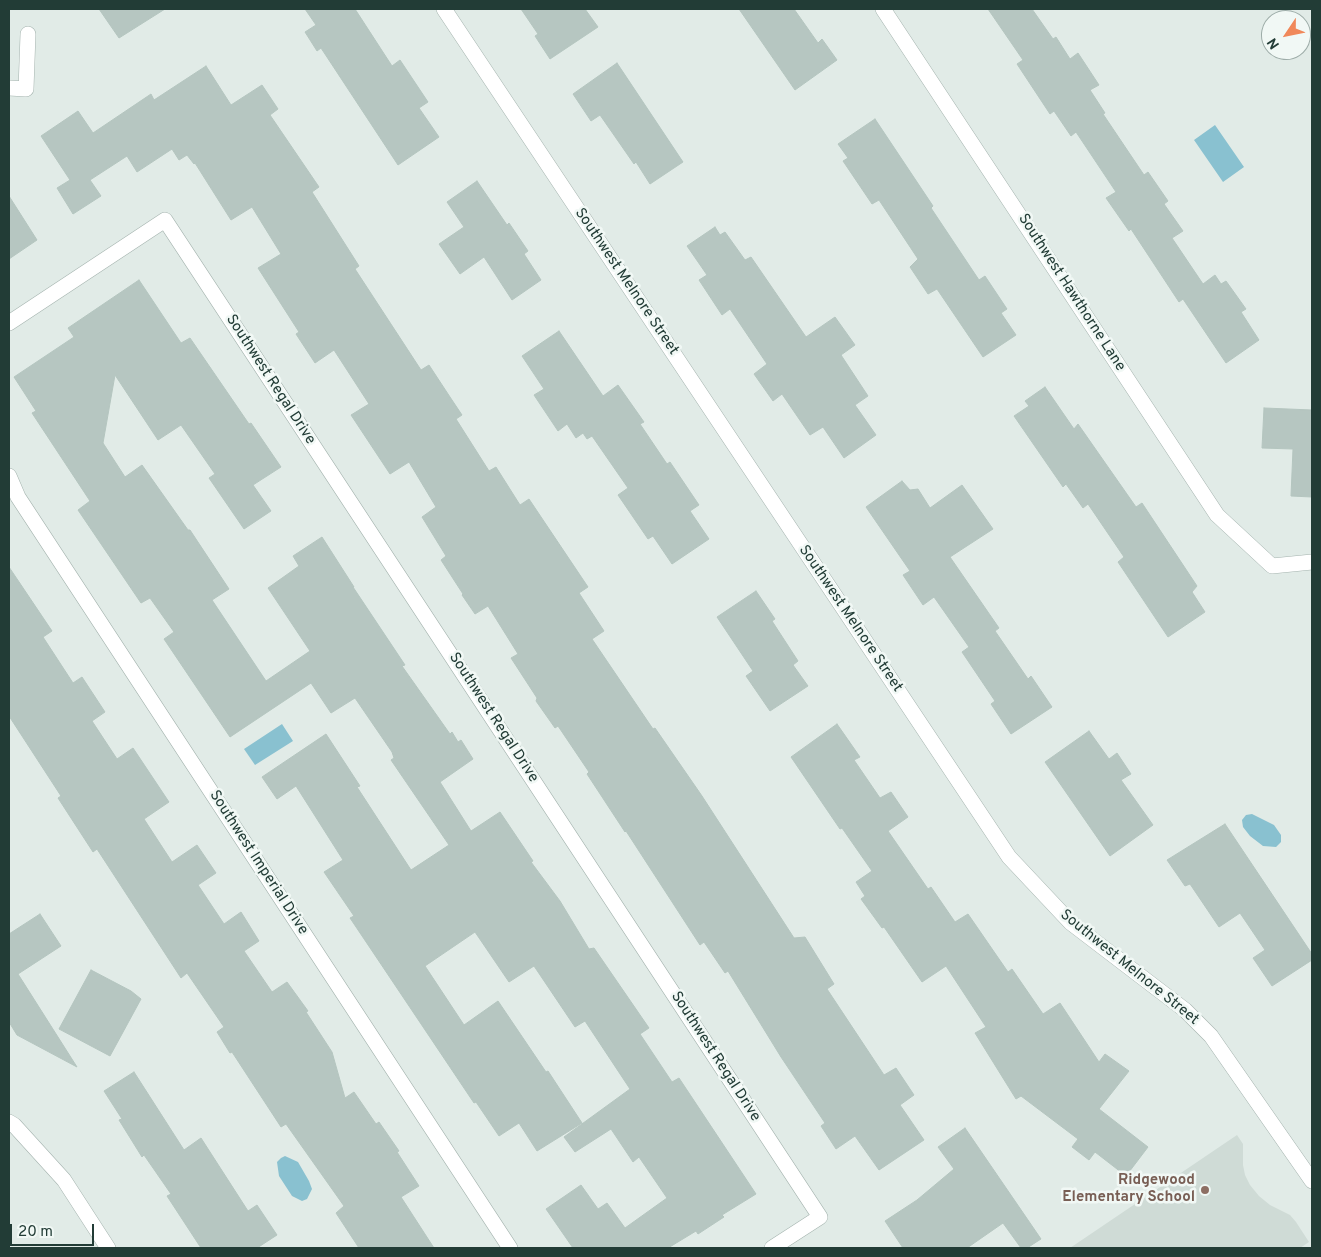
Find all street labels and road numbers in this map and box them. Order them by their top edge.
street label: Southwest Melnore Street [570,205,682,359]
street label: Southwest Hawthorne Lane [1013,211,1129,375]
street label: Southwest Regal Drive [221,312,319,448]
street label: Southwest Melnore Street [794,542,906,696]
street label: Southwest Regal Drive [444,650,542,786]
street label: Southwest Imperial Drive [205,788,311,938]
street label: Southwest Melnore Street [1056,907,1202,1029]
street label: Southwest Regal Drive [666,989,764,1125]

